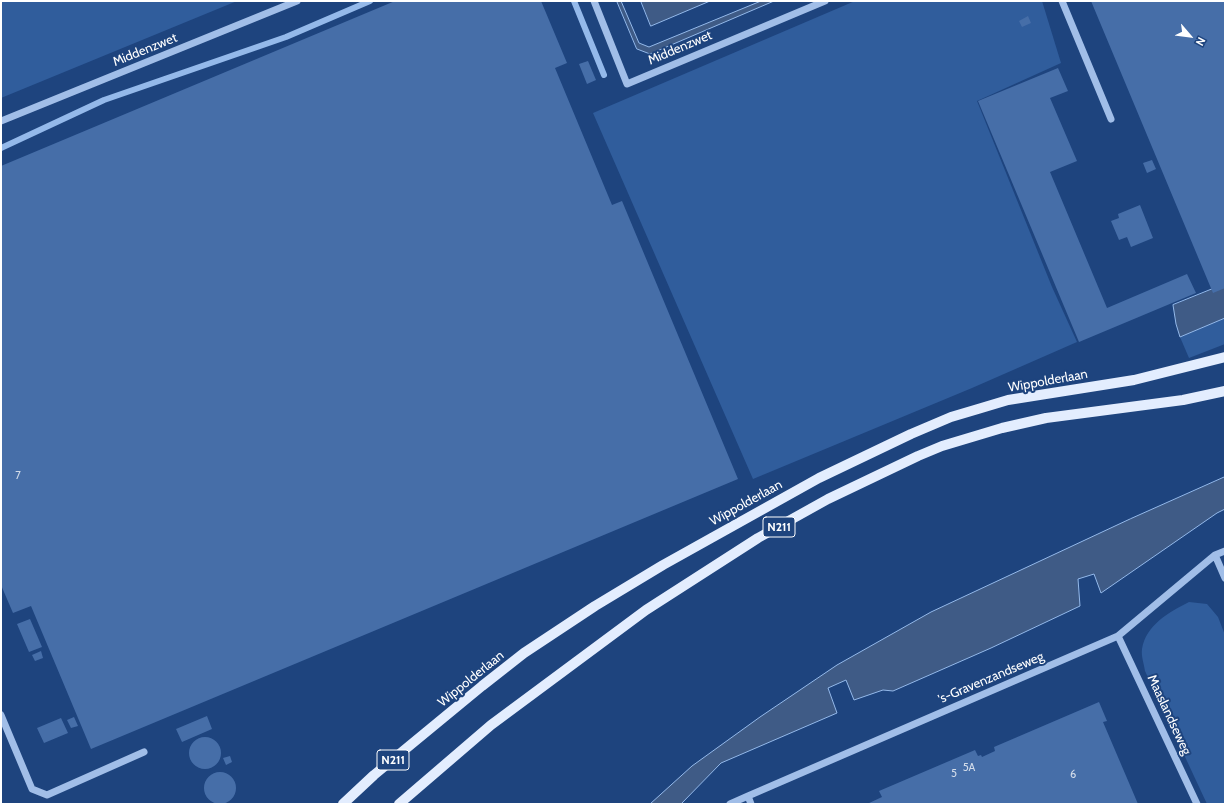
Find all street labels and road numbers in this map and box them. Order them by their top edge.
street label: Middenzwet [646,28,714,68]
street label: Middenzwet [111,30,179,70]
street label: Wippolderlaan [1007,366,1089,396]
street label: Wippolderlaan [707,477,785,529]
road number: N211 [763,517,795,537]
street label: Wippolderlaan [435,648,507,710]
street label: 's-Gravenzandseweg [936,649,1046,707]
street label: Maaslandseweg [1144,672,1194,758]
road number: N211 [377,750,409,770]

